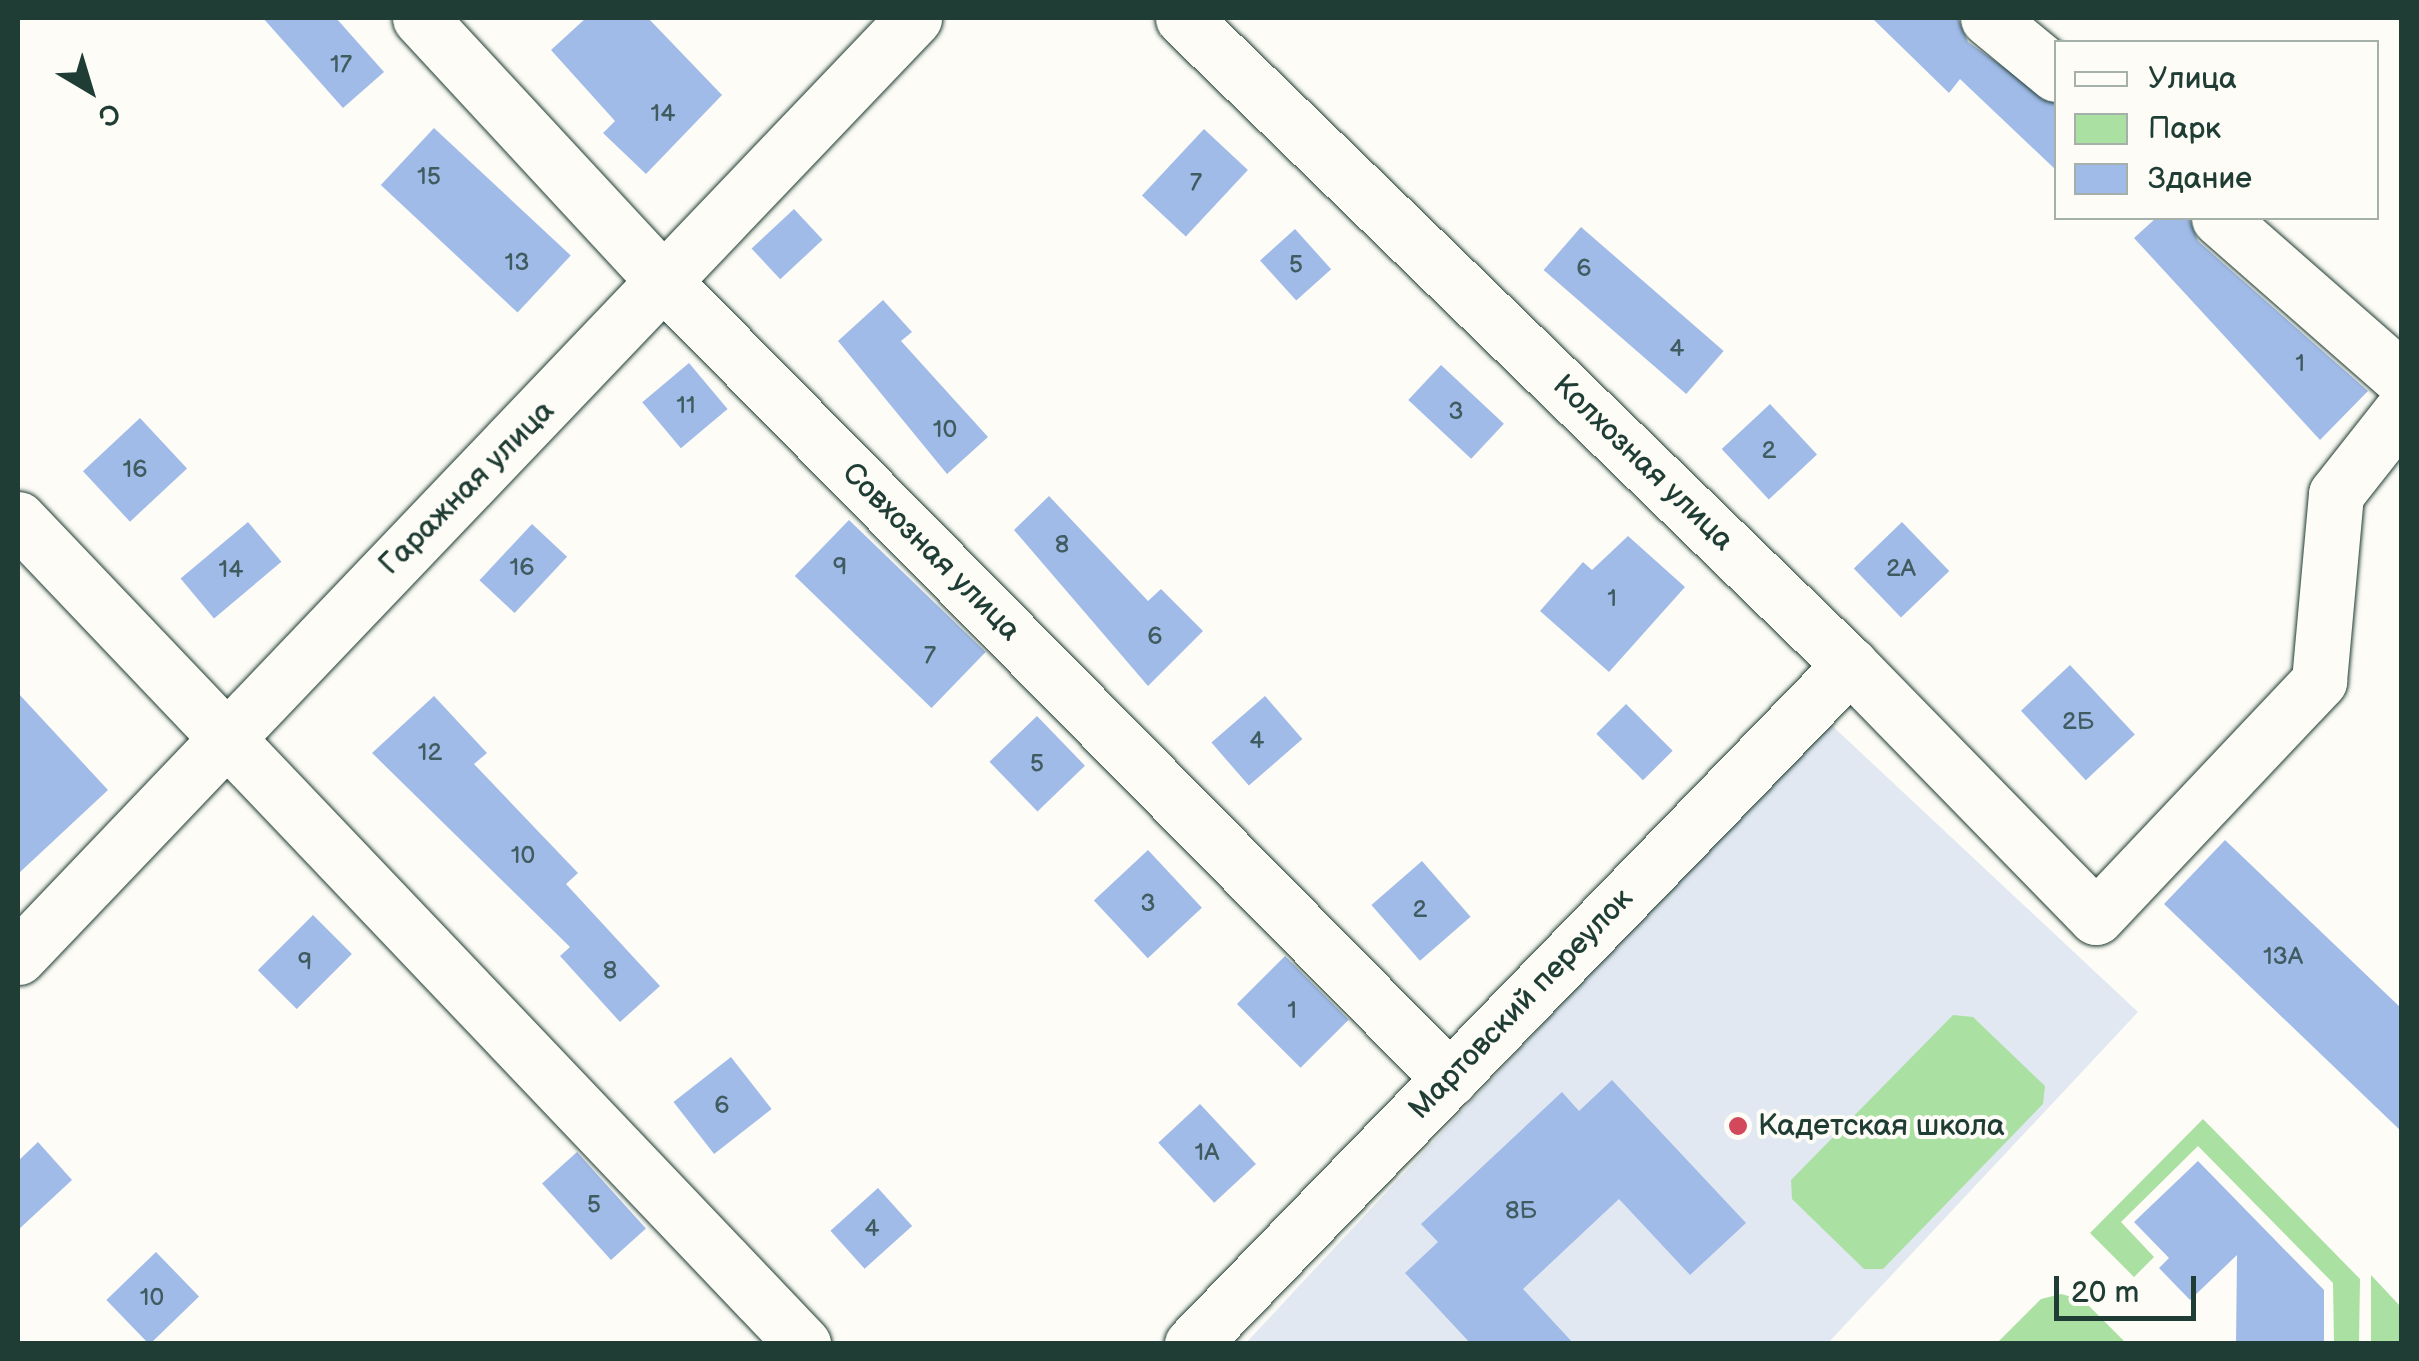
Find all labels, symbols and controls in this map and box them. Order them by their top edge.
north arrow [40,40,140,140]
legend [2054,40,2379,220]
house number: 17 [330,50,352,80]
text: Улица [2148,61,2237,97]
text: С [91,95,127,133]
house number: 14 [651,99,675,129]
text: Парк [2148,111,2221,147]
text: Здание [2148,161,2252,197]
house number: 15 [417,162,441,192]
house number: 7 [1190,168,1202,198]
house number: 13 [504,248,530,278]
house number: 5 [1289,250,1303,280]
house number: 6 [1576,254,1592,284]
house number: 4 [1669,334,1685,364]
house number: 1 [2295,349,2305,379]
street label: Колхозная улица [1545,368,1741,558]
house number: 11 [676,391,696,421]
street label: Гаражная улица [372,393,562,583]
house number: 3 [1448,397,1464,427]
house number: 10 [933,415,957,445]
house number: 2 [1762,436,1776,466]
house number: 16 [123,455,147,485]
street label: Совхозная улица [834,455,1028,649]
house number: 8 [1055,530,1069,560]
house number: 9 [833,552,847,582]
house number: 16 [510,553,534,583]
house number: 2А [1886,554,1916,584]
house number: 14 [219,555,243,585]
house number: 1 [1607,584,1617,614]
house number: 6 [1147,622,1163,652]
house number: 7 [924,641,936,671]
house number: 2Б [2062,707,2094,737]
house number: 4 [1249,726,1265,756]
house number: 12 [418,738,442,768]
house number: 5 [1030,749,1044,779]
house number: 10 [511,841,535,871]
street label: Мартовский переулок [1402,881,1640,1127]
house number: 3 [1140,889,1156,919]
house number: 2 [1413,895,1427,925]
house number: 13А [2263,942,2303,972]
house number: 9 [298,947,312,977]
house number: 8 [603,956,617,986]
house number: 1 [1287,996,1297,1026]
house number: 6 [714,1091,730,1121]
place label: Кадетская школа [1758,1108,2005,1144]
marker: Кадетская школа [1727,1115,1749,1137]
house number: 1А [1195,1138,1219,1168]
house number: 5 [587,1190,601,1220]
house number: 8Б [1505,1196,1537,1226]
house number: 4 [864,1214,880,1244]
scale bar [2059,1256,2202,1318]
text: 20 m [2071,1275,2139,1311]
house number: 10 [140,1283,164,1313]

